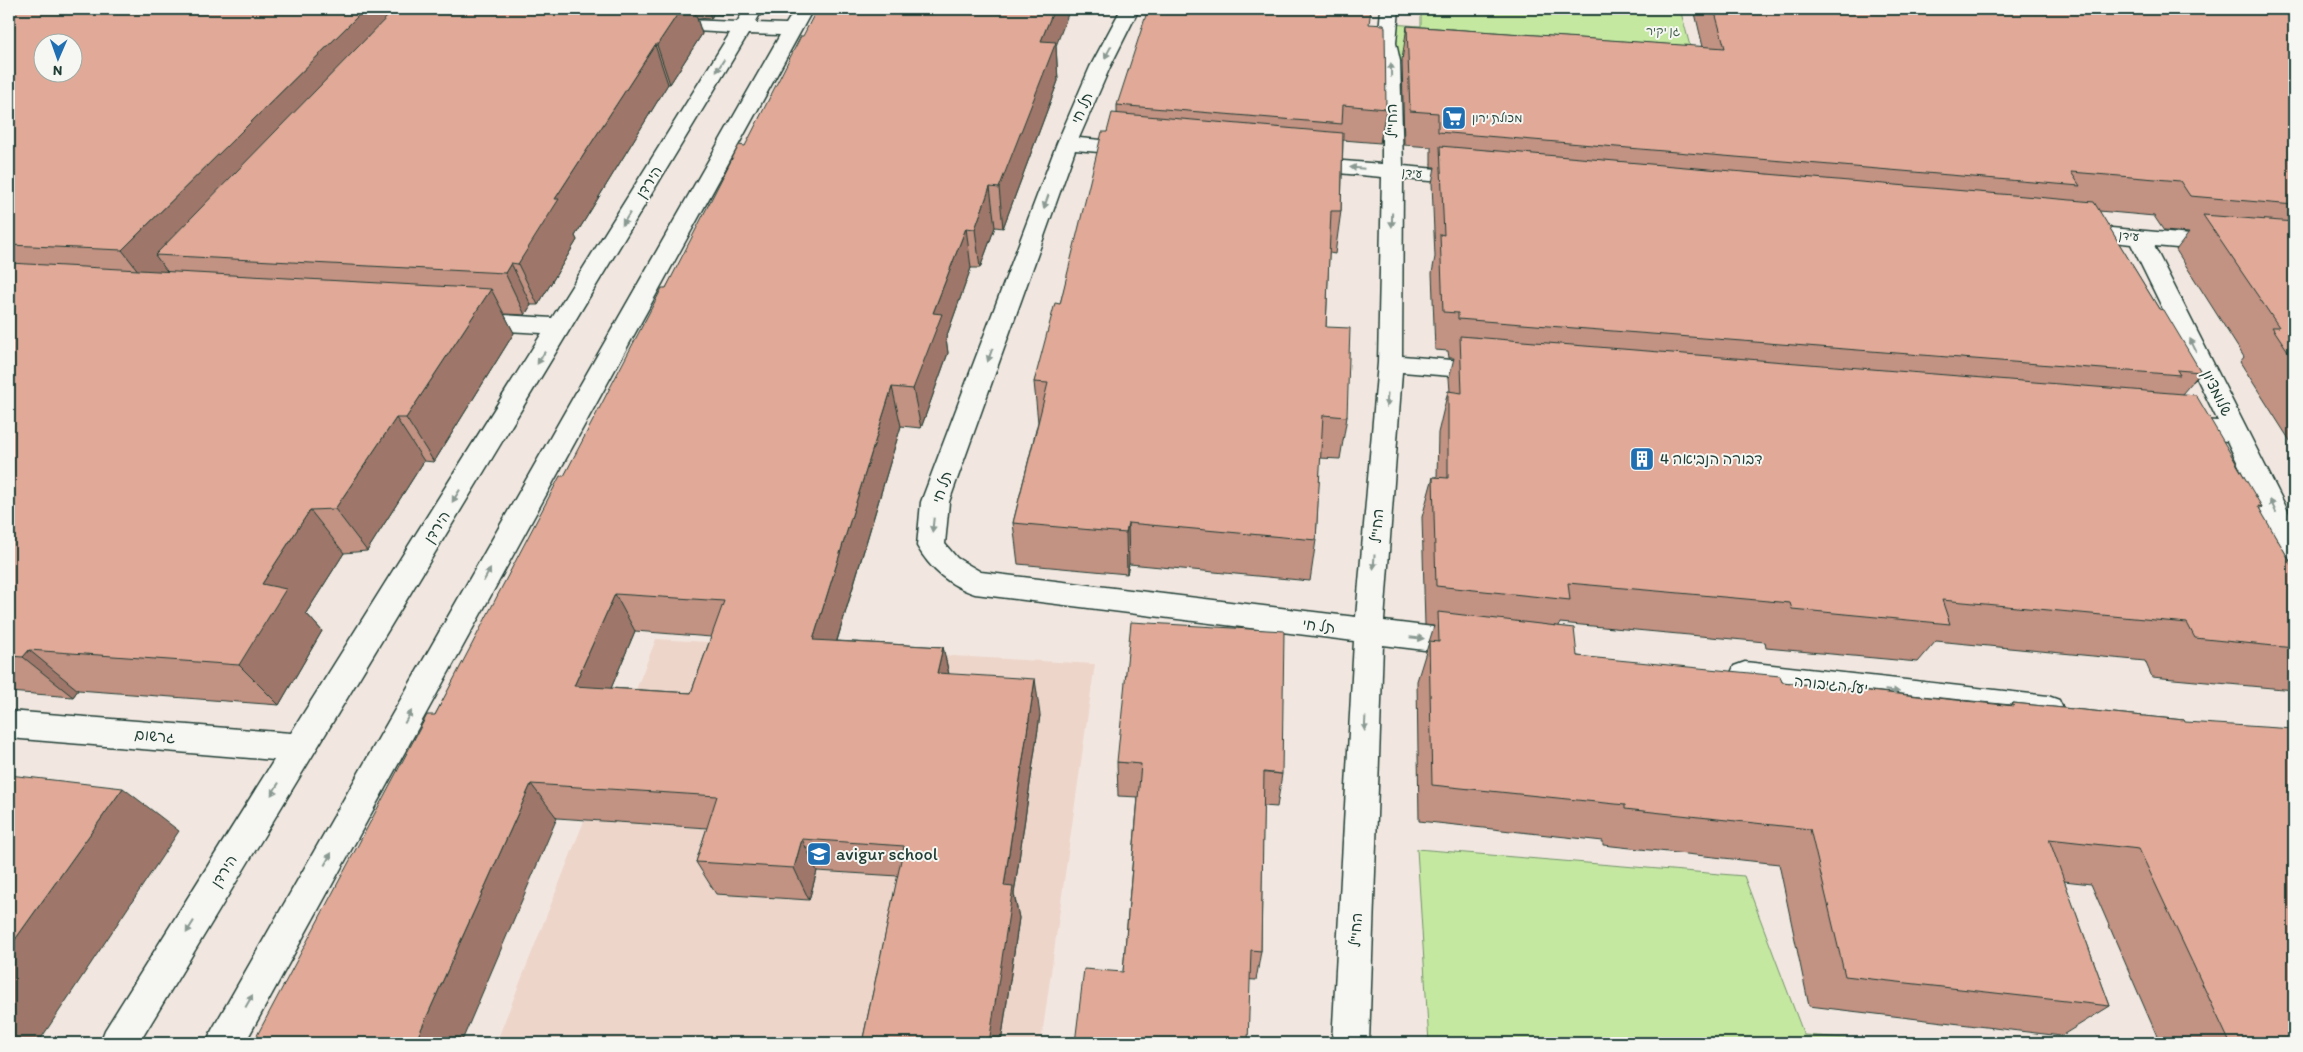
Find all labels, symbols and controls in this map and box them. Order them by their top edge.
park label: גן יקיר [1646,24,1681,38]
north arrow [32,32,82,82]
one-way arrow [1104,45,1112,59]
one-way arrow [716,59,725,72]
text: N [53,62,63,79]
one-way arrow [1387,62,1395,78]
street label: תל חי [1067,89,1097,127]
street label: החי"ל [1383,103,1401,139]
supermarket icon: מכולת ירון [1441,105,1467,131]
place label: מכולת ירון [1472,111,1523,126]
street label: הירדן [632,163,667,202]
one-way arrow [1348,164,1364,172]
street label: עידן [1401,165,1423,182]
one-way arrow [1042,195,1050,210]
one-way arrow [621,212,631,226]
one-way arrow [1388,213,1396,229]
street label: עידן [2118,228,2140,245]
one-way arrow [2188,338,2196,352]
one-way arrow [986,347,993,362]
one-way arrow [537,351,546,364]
street label: שלומציון [2198,367,2236,419]
one-way arrow [1382,393,1390,409]
building icon: דבורה הנביאה 4 [1629,446,1655,472]
place label: דבורה הנביאה 4 [1660,450,1763,468]
street label: תל חי [928,469,956,505]
one-way arrow [451,489,461,503]
one-way arrow [2268,499,2276,513]
street label: הירדן [420,508,455,547]
street label: החי"ל [1367,508,1387,544]
one-way arrow [929,517,937,533]
one-way arrow [1370,555,1378,571]
one-way arrow [483,568,491,582]
street label: תל חי [1302,615,1336,637]
one-way arrow [1409,634,1425,642]
street label: יעל הגיבורה [1793,672,1869,698]
one-way arrow [1884,688,1900,696]
one-way arrow [403,710,412,724]
one-way arrow [1360,717,1368,733]
street label: גרשום [134,725,176,747]
one-way arrow [271,782,280,796]
school or university icon: avigur school [806,841,832,867]
place label: avigur school [836,843,938,865]
street label: הירדן [207,852,242,891]
one-way arrow [324,852,333,865]
street label: החי"ל [1346,912,1366,948]
one-way arrow [185,921,194,934]
one-way arrow [245,993,253,1008]

